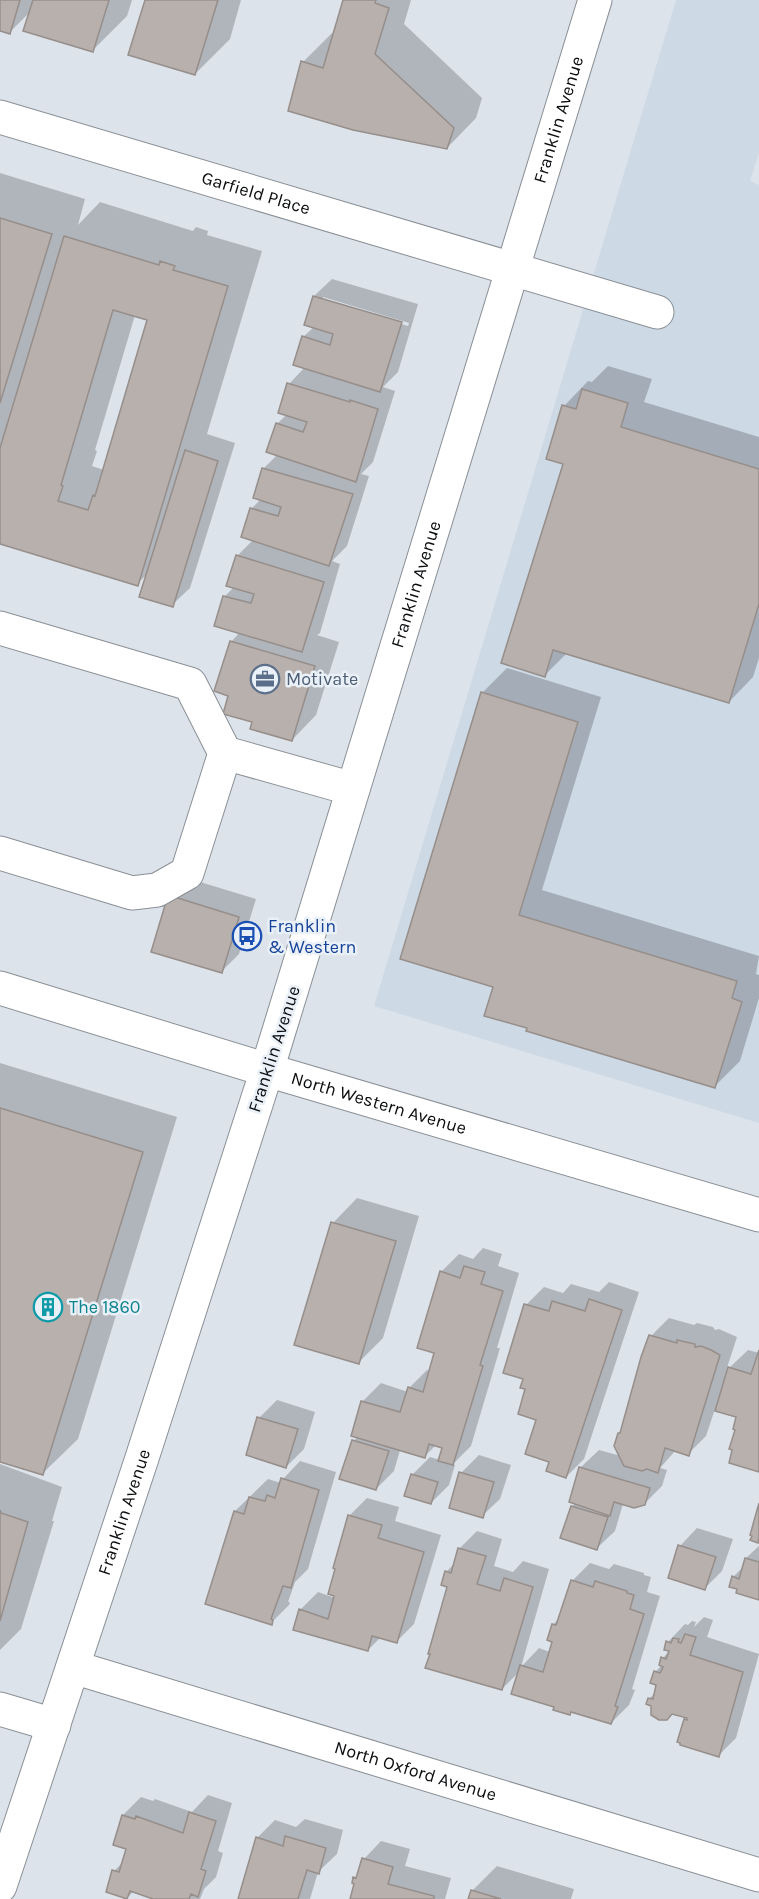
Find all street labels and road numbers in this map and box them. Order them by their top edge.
street label: Franklin Avenue [528,53,588,186]
street label: Garfield Place [199,166,313,219]
street label: Franklin Avenue [386,518,446,651]
street label: Franklin Avenue [243,983,305,1115]
street label: North Western Avenue [289,1067,469,1139]
street label: Franklin Avenue [93,1446,155,1578]
street label: North Oxford Avenue [332,1736,499,1806]

